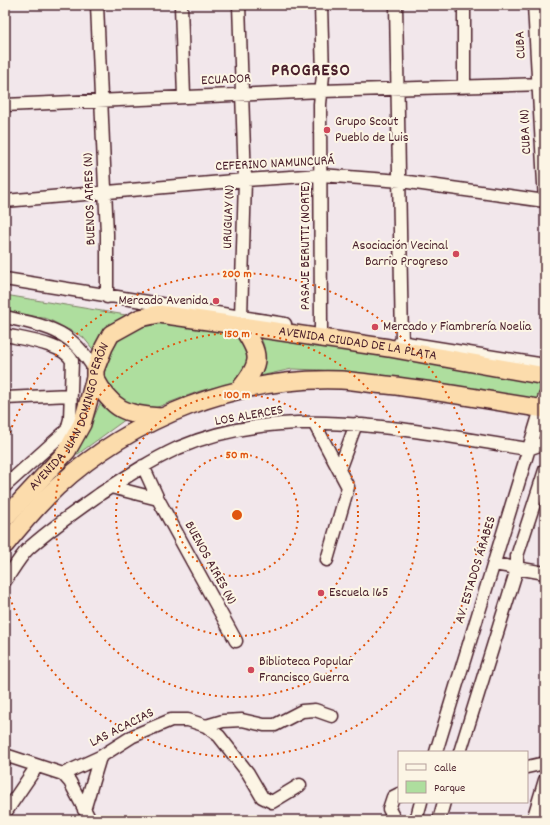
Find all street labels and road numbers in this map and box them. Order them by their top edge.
street label: CUBA [510,30,532,59]
street label: ECUADOR [201,69,252,91]
street label: CUBA (N) [515,109,537,155]
street label: CEFERINO NAMUNCURÁ [215,151,335,177]
street label: BUENOS AIRES (N) [78,152,102,246]
street label: PASAJE BERUTTI (NORTE) [296,181,316,310]
street label: URUGUAY (N) [218,184,240,249]
street label: AVENIDA CIUDAD DE LA PLATA [277,322,439,366]
street label: AVENIDA JUAN DOMINGO PERÓN [24,339,115,496]
street label: LOS ALERCES [213,400,285,432]
street label: AV. ESTADOS ÁRABES [450,514,502,626]
street label: BUENOS AIRES (N) [179,518,241,609]
street label: LAS ACACIAS [86,703,158,753]

